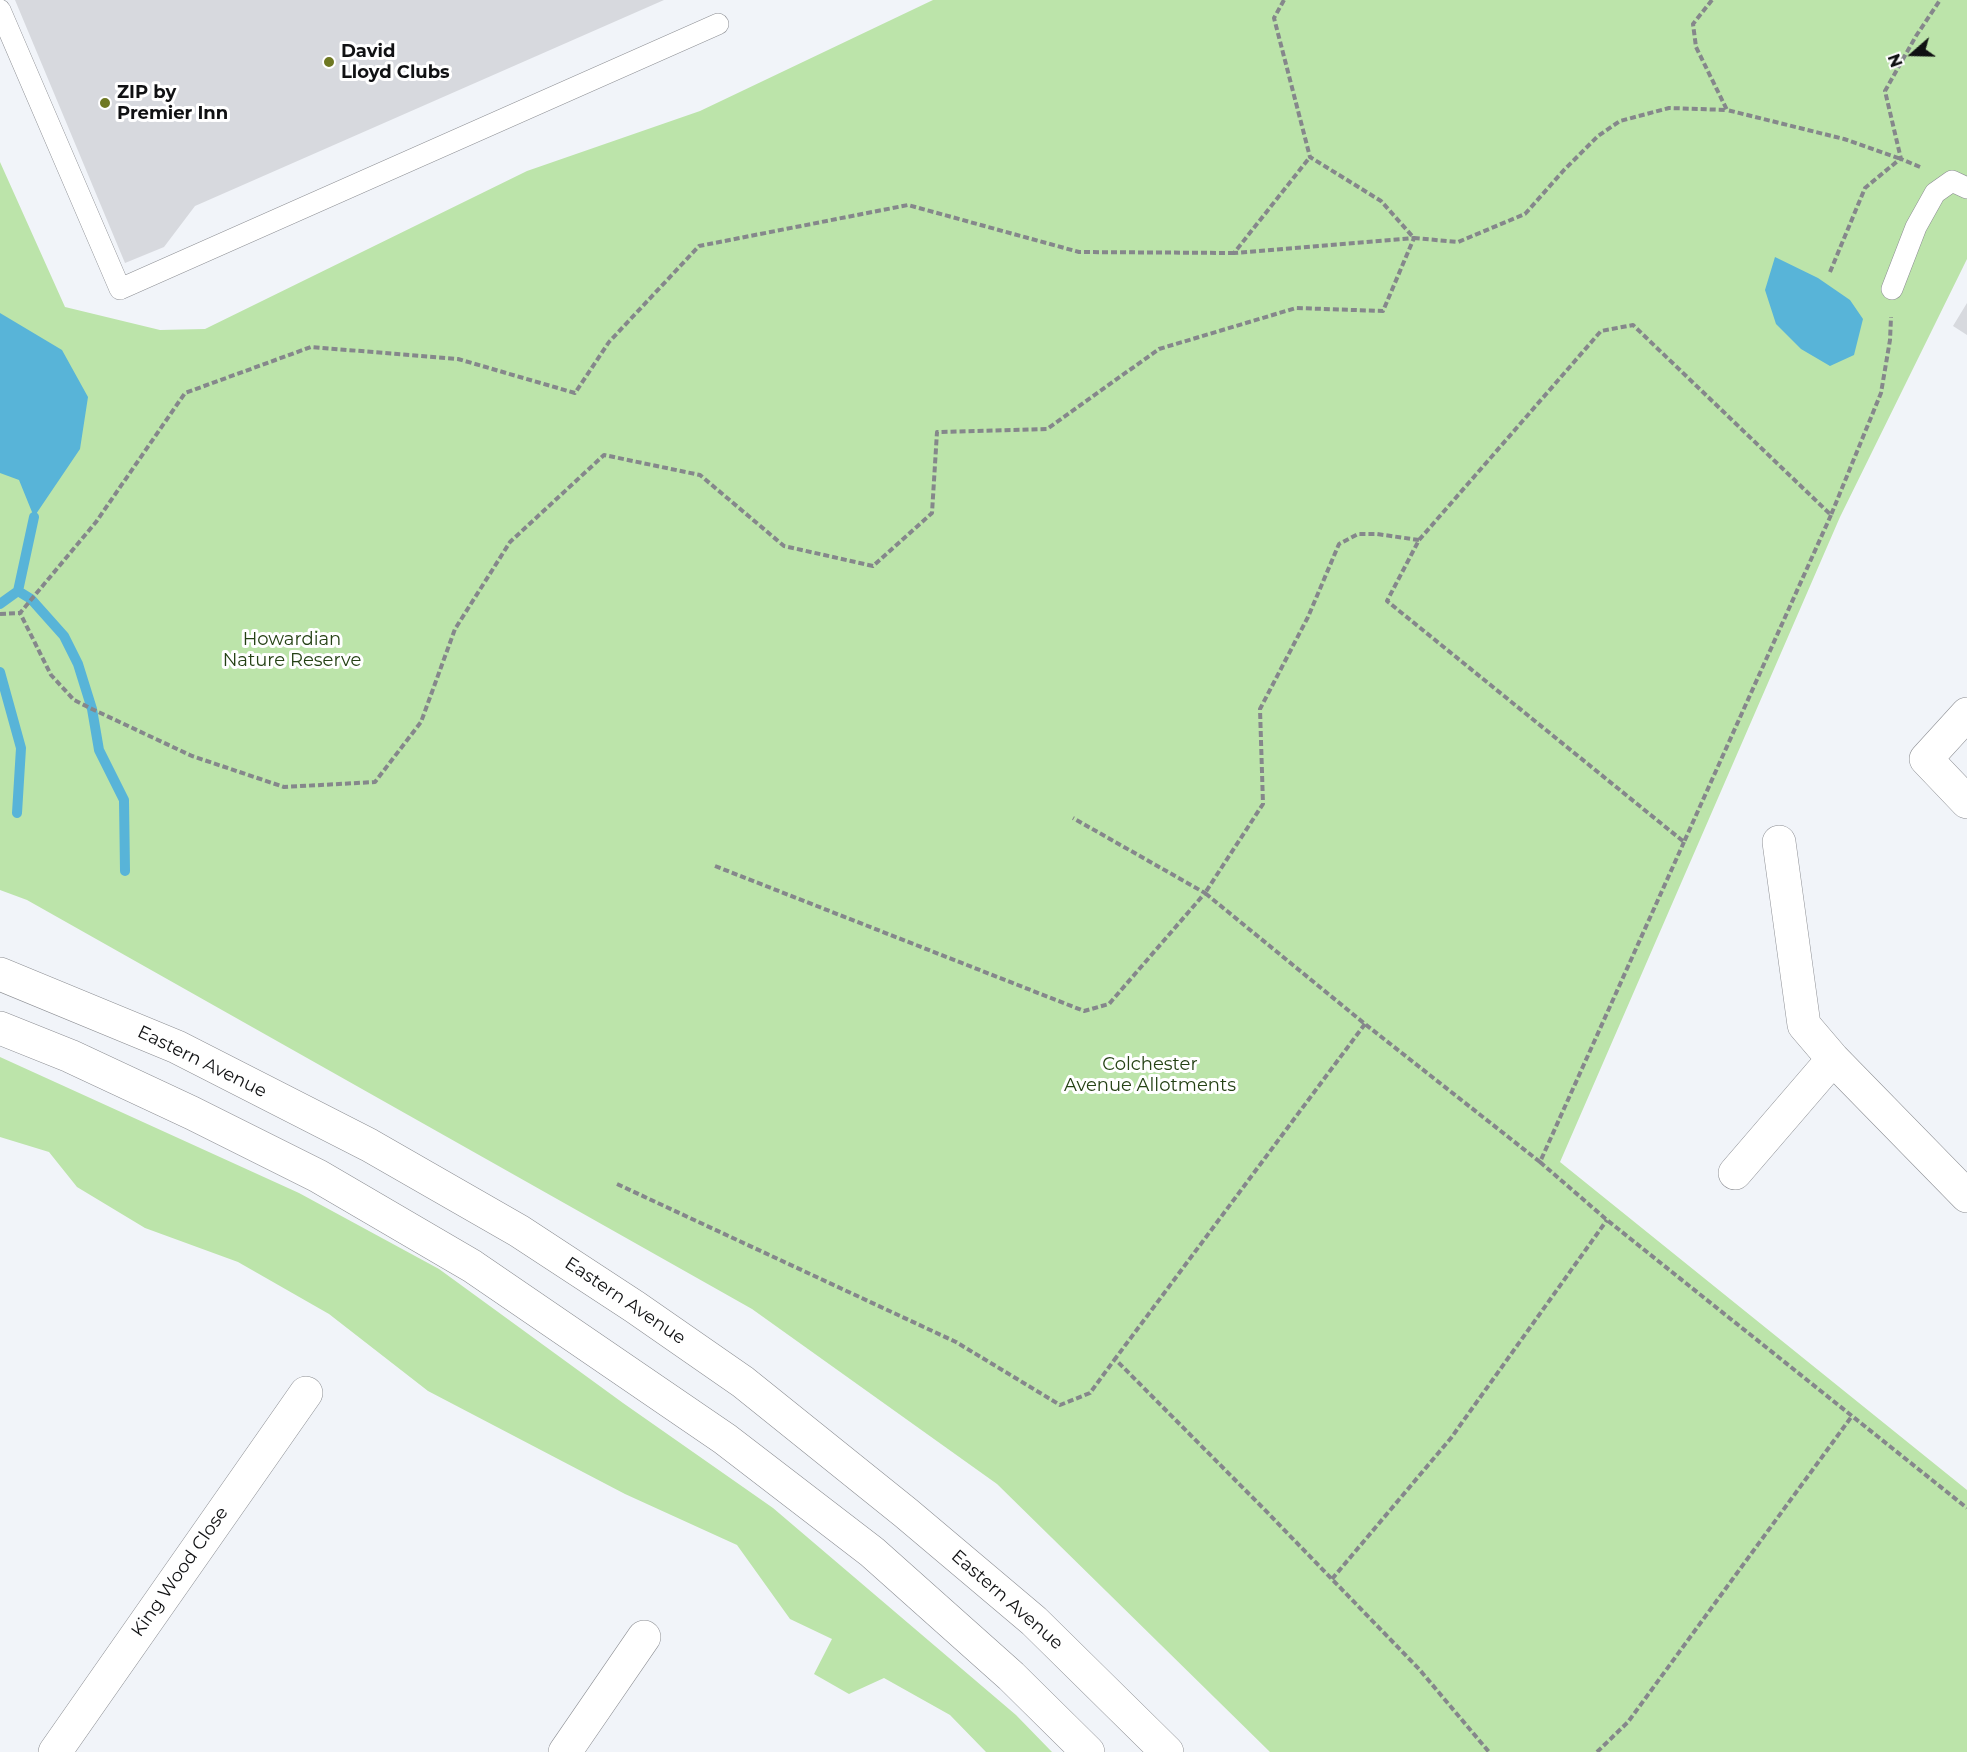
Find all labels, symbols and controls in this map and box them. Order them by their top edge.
north arrow [1883,24,1943,84]
place label: David Lloyd Clubs [341,41,450,84]
text: N [1884,51,1907,70]
marker: David Lloyd Clubs [322,55,336,69]
place label: ZIP by Premier Inn [117,82,228,124]
marker: ZIP by Premier Inn [98,96,112,110]
park label: Howardian Nature Reserve [223,629,361,672]
street label: Eastern Avenue [134,1021,270,1103]
park label: Colchester Avenue Allotments [1064,1054,1236,1096]
street label: Eastern Avenue [560,1253,690,1349]
street label: King Wood Close [127,1503,233,1641]
street label: Eastern Avenue [947,1546,1067,1654]

